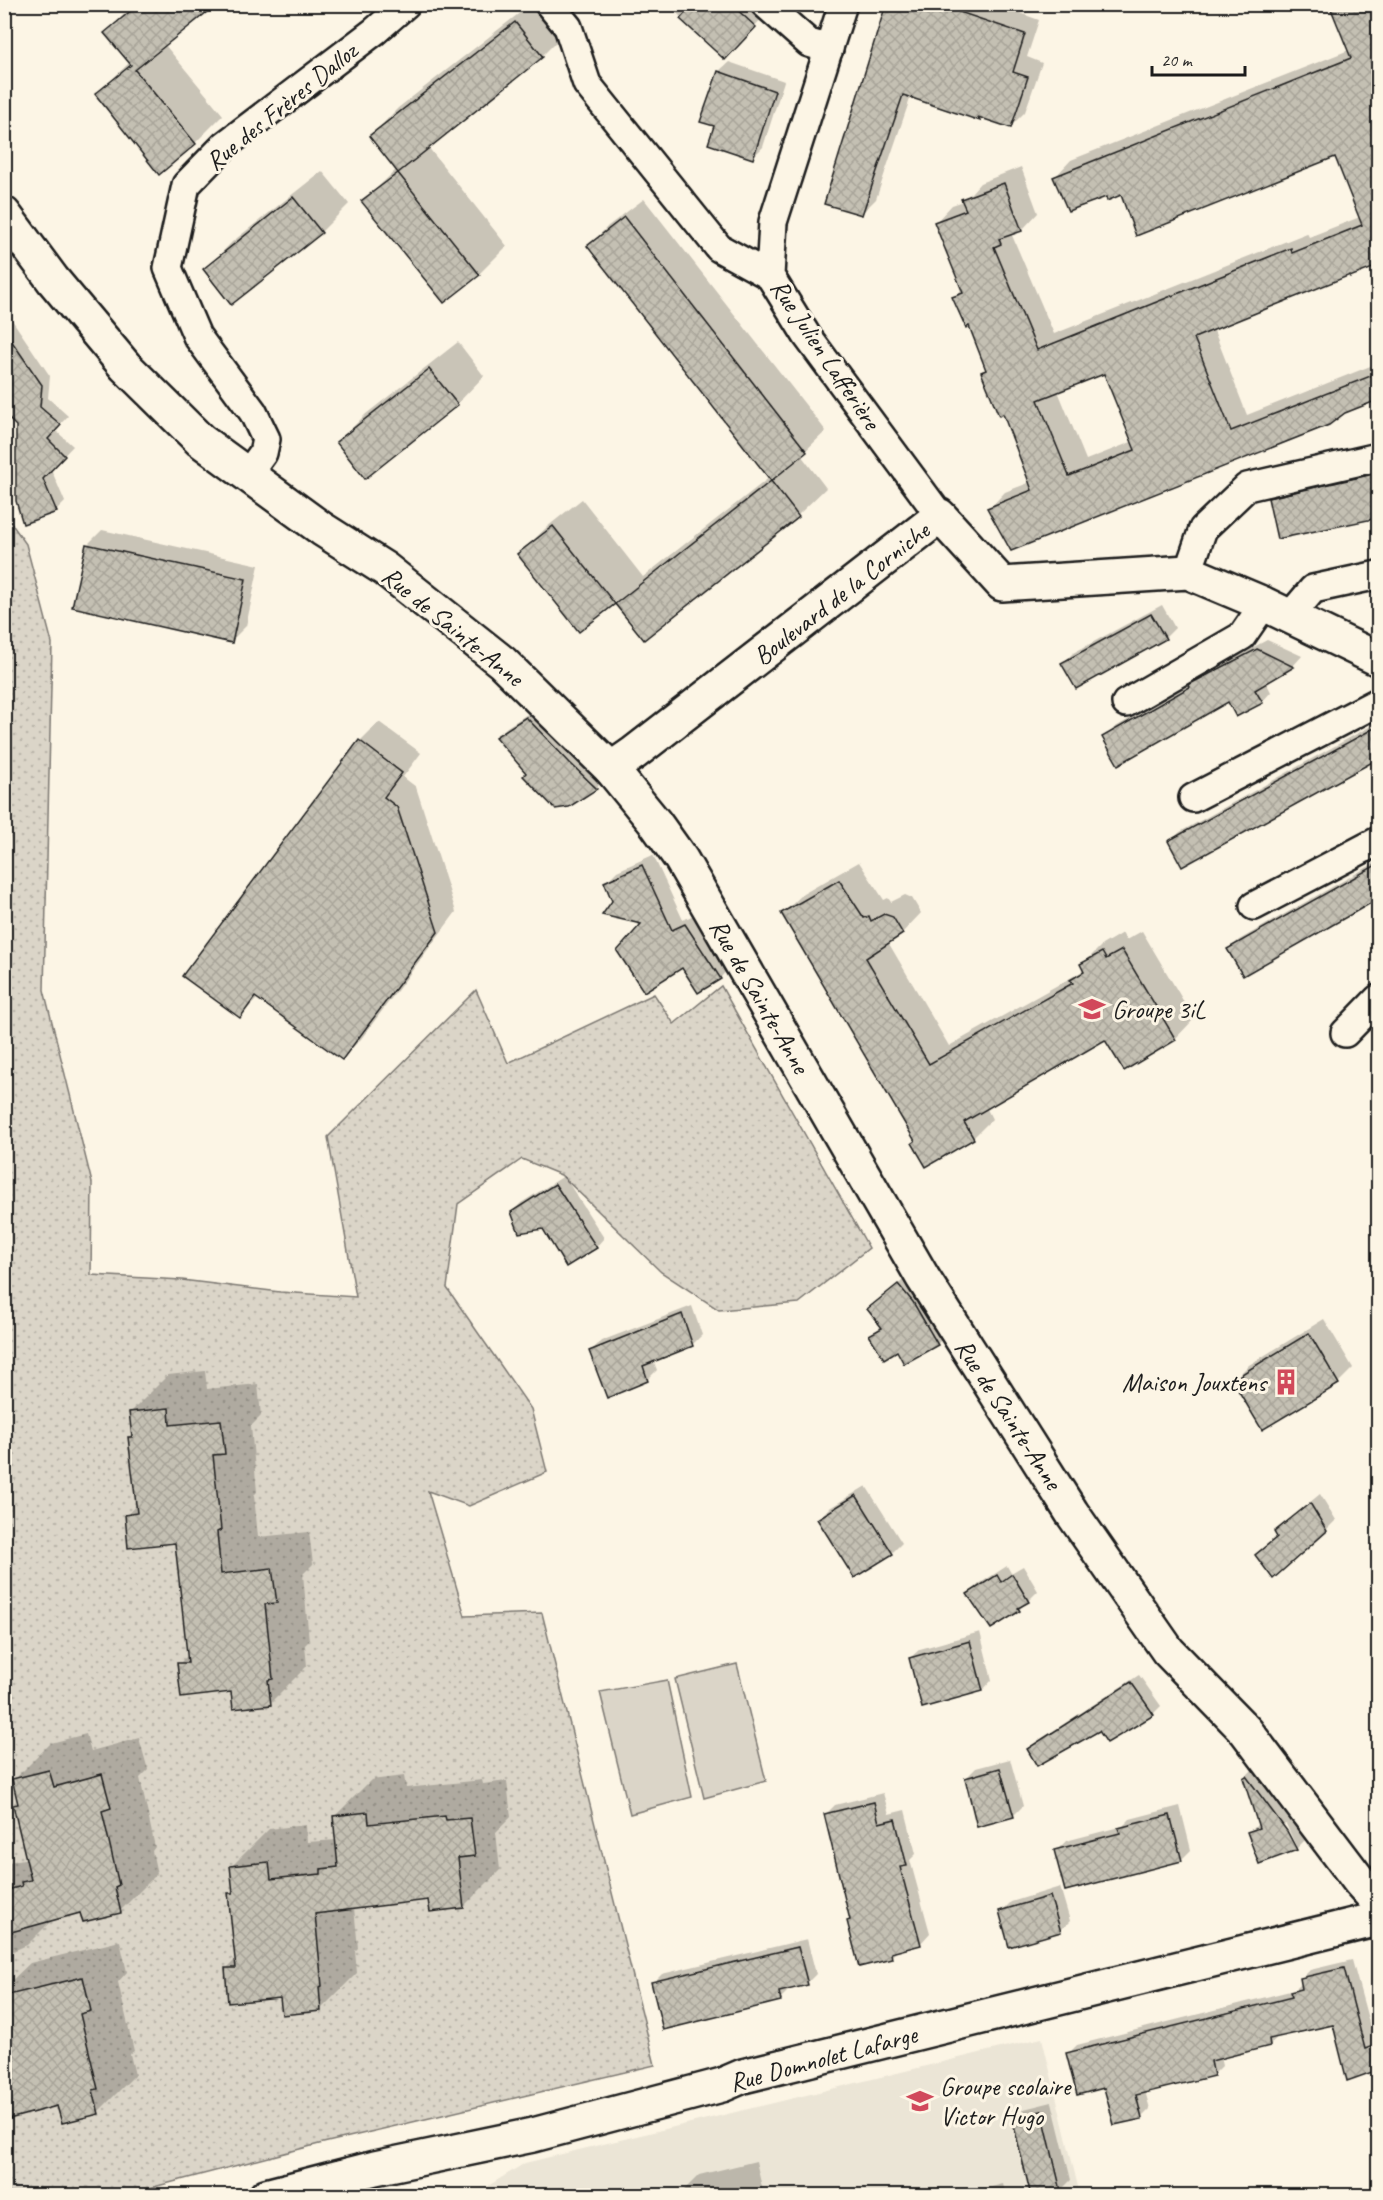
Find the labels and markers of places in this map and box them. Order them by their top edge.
place label: Groupe 3iL [1112,993,1206,1026]
school or university icon: Groupe 3iL [1077,994,1107,1024]
place label: Maison Jouxtens [1122,1366,1268,1399]
building icon: Maison Jouxtens [1271,1367,1301,1397]
place label: Groupe scolaire Victor Hugo [940,2070,1073,2133]
school or university icon: Groupe scolaire Victor Hugo [905,2086,935,2116]

